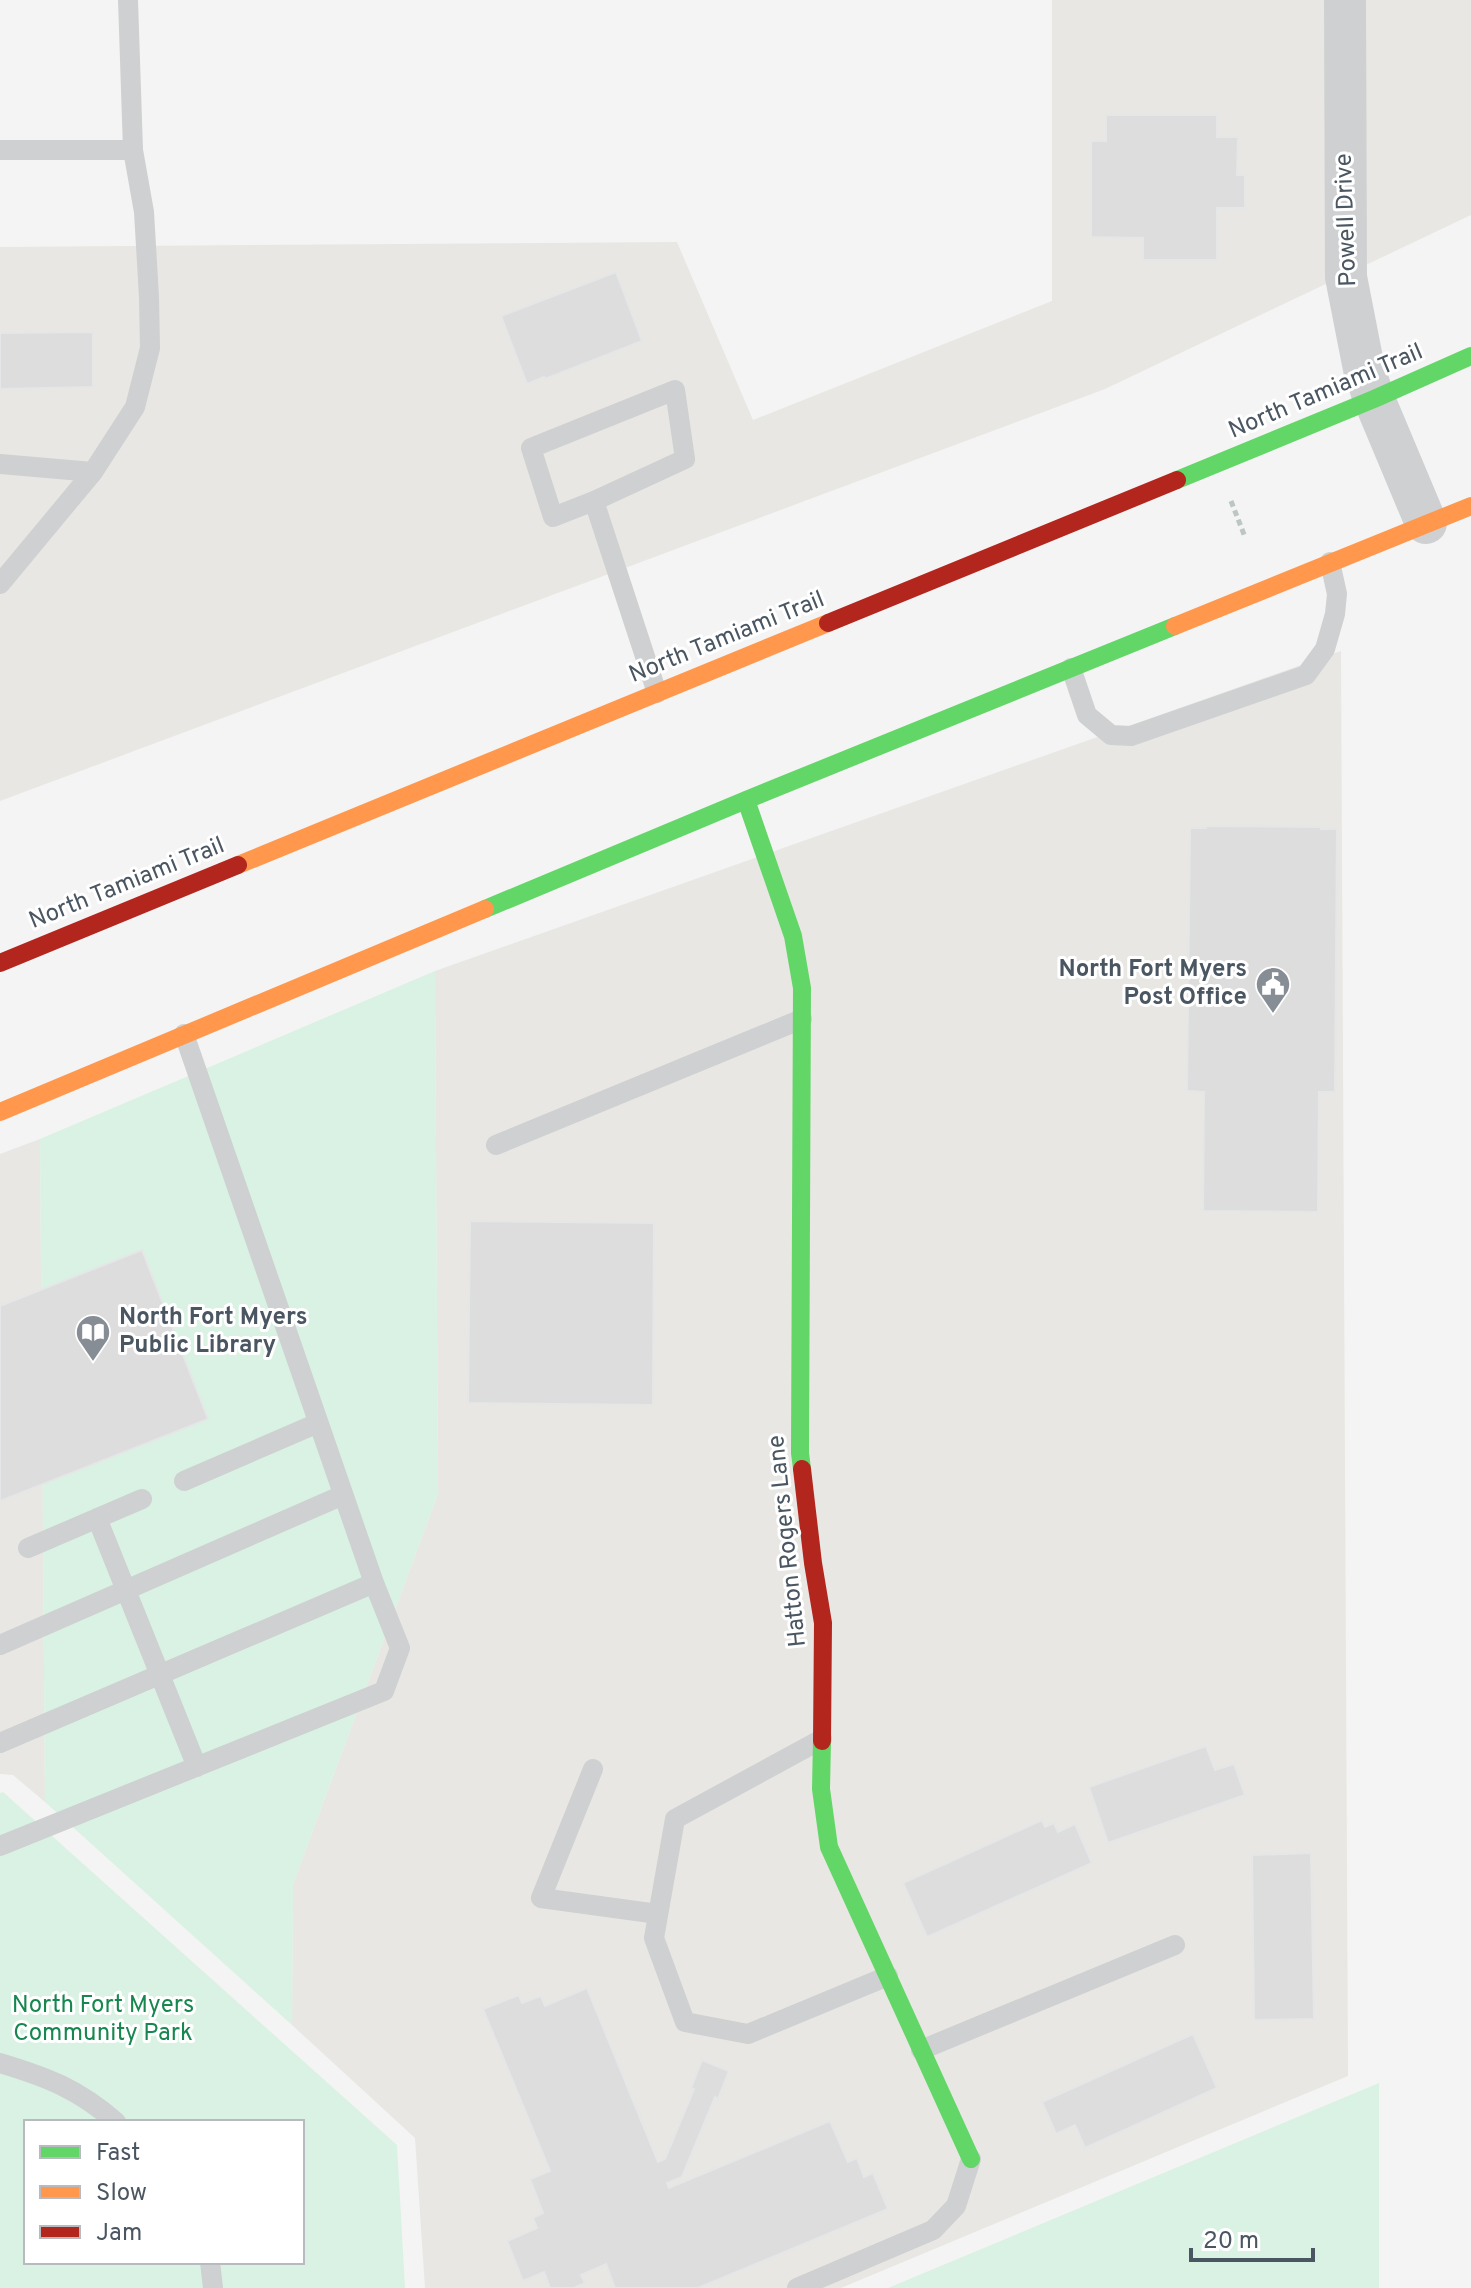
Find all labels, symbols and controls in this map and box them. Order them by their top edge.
street label: Powell Drive [1330,153,1364,287]
street label: North Tamiami Trail [1224,337,1428,447]
street label: North Tamiami Trail [625,585,829,691]
street label: North Tamiami Trail [25,831,229,937]
place label: North Fort Myers Post Office [1058,955,1247,1013]
public building icon: North Fort Myers Post Office [1254,965,1292,1015]
place label: North Fort Myers Public Library [119,1303,308,1361]
library icon: North Fort Myers Public Library [74,1313,112,1363]
street label: Hatton Rogers Lane [762,1433,814,1649]
park label: North Fort Myers Community Park [12,1991,194,2049]
legend [24,2120,304,2264]
text: Fast [96,2139,140,2169]
text: Slow [96,2179,147,2209]
scale bar [1191,2212,1313,2262]
text: Jam [96,2219,142,2249]
text: 20 m [1203,2227,1259,2257]

